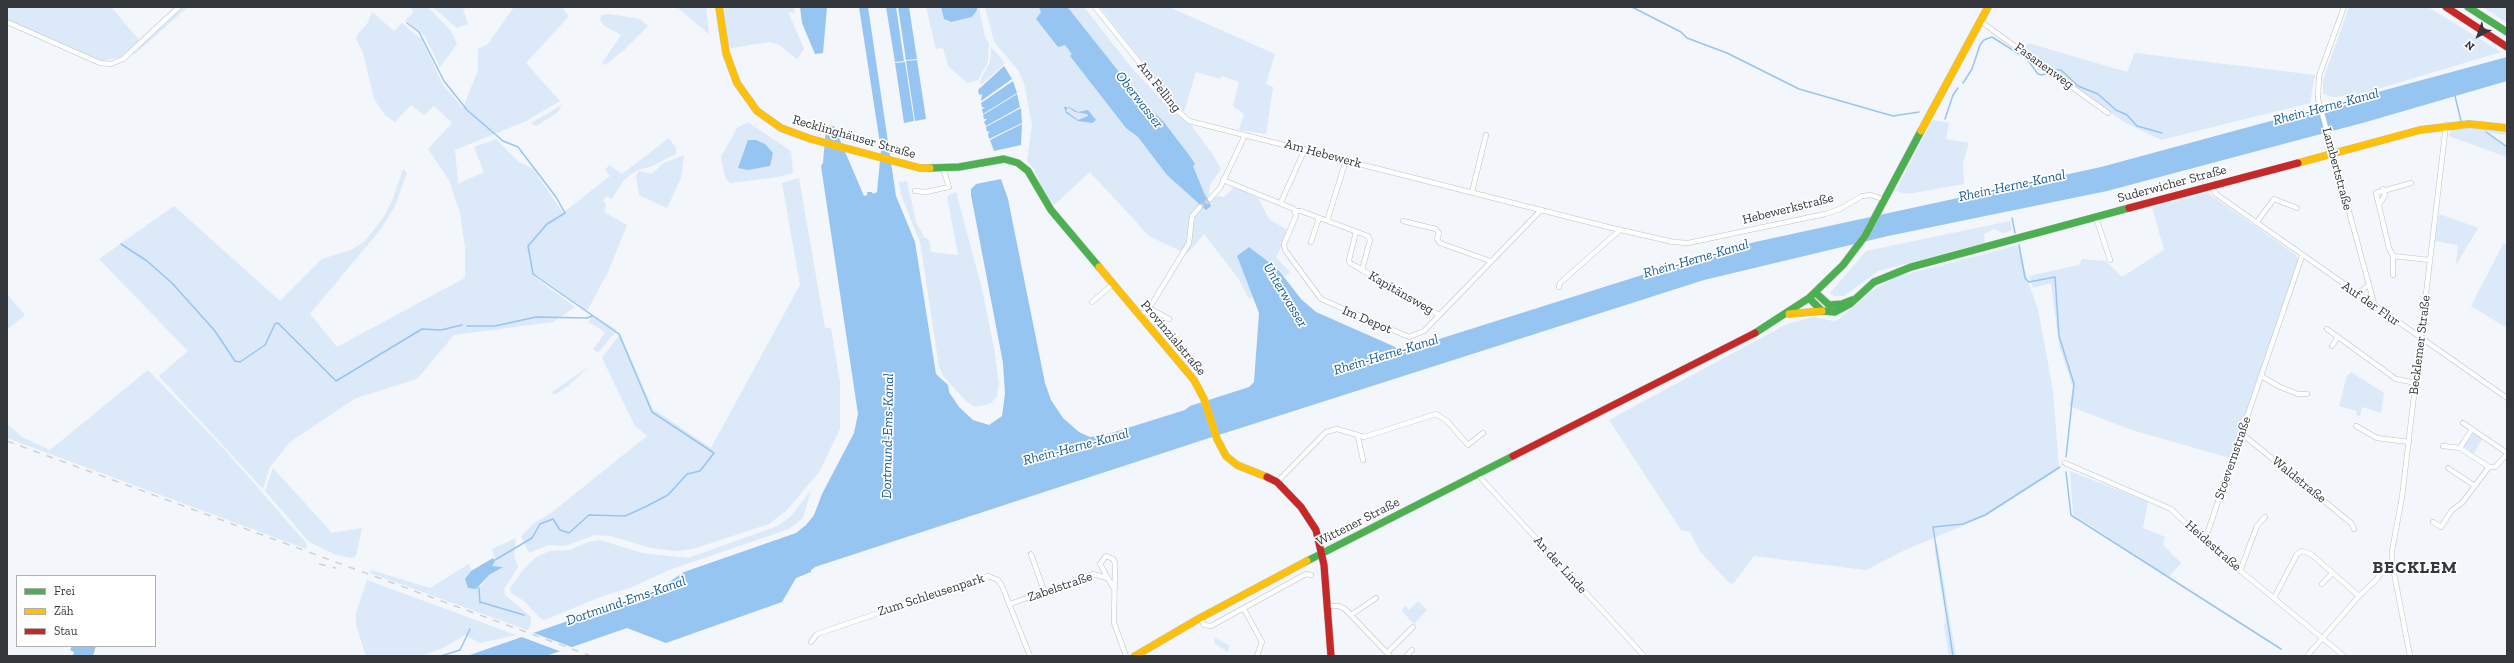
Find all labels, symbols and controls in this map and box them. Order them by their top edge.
north arrow [2458,16,2498,56]
text: N [2462,38,2477,53]
street label: Fasanenweg [2011,39,2077,93]
street label: Am Felling [1134,58,1184,116]
water label: Oberwasser [1112,68,1166,132]
water label: Rhein-Herne-Kanal [2271,85,2381,129]
street label: Recklinghäuser Straße [791,112,917,162]
street label: Lambertstraße [2318,126,2356,212]
street label: Am Hebewerk [1283,136,1363,172]
street label: Suderwicher Straße [2116,162,2228,206]
water label: Rhein-Herne-Kanal [1957,166,2067,206]
street label: Hebewerkstraße [1741,190,1835,228]
water label: Rhein-Herne-Kanal [1641,236,1751,282]
water label: Unterwasser [1259,260,1311,330]
street label: Kapitänsweg [1366,268,1436,318]
street label: Auf der Flur [2339,278,2403,330]
street label: Becklemer Straße [2406,294,2434,396]
street label: Provinzialstraße [1137,297,1209,379]
street label: Im Depot [1340,303,1394,337]
water label: Rhein-Herne-Kanal [1332,331,1440,379]
water label: Dortmund-Ems-Kanal [879,373,897,499]
street label: Stoevernstraße [2212,415,2254,501]
water label: Rhein-Herne-Kanal [1021,425,1131,469]
street label: Waldstraße [2269,453,2329,507]
street label: Wittener Straße [1314,494,1402,550]
street label: Heidestraße [2182,517,2244,575]
street label: An der Linde [1530,533,1590,597]
district label: BECKLEM [2373,558,2457,578]
street label: Zabelstraße [1026,569,1094,605]
street label: Zum Schleusenpark [876,570,986,620]
water label: Dortmund-Ems-Kanal [564,573,688,629]
legend [16,575,156,647]
text: Frei [54,584,75,598]
text: Zäh [54,604,73,618]
text: Stau [54,624,77,638]

